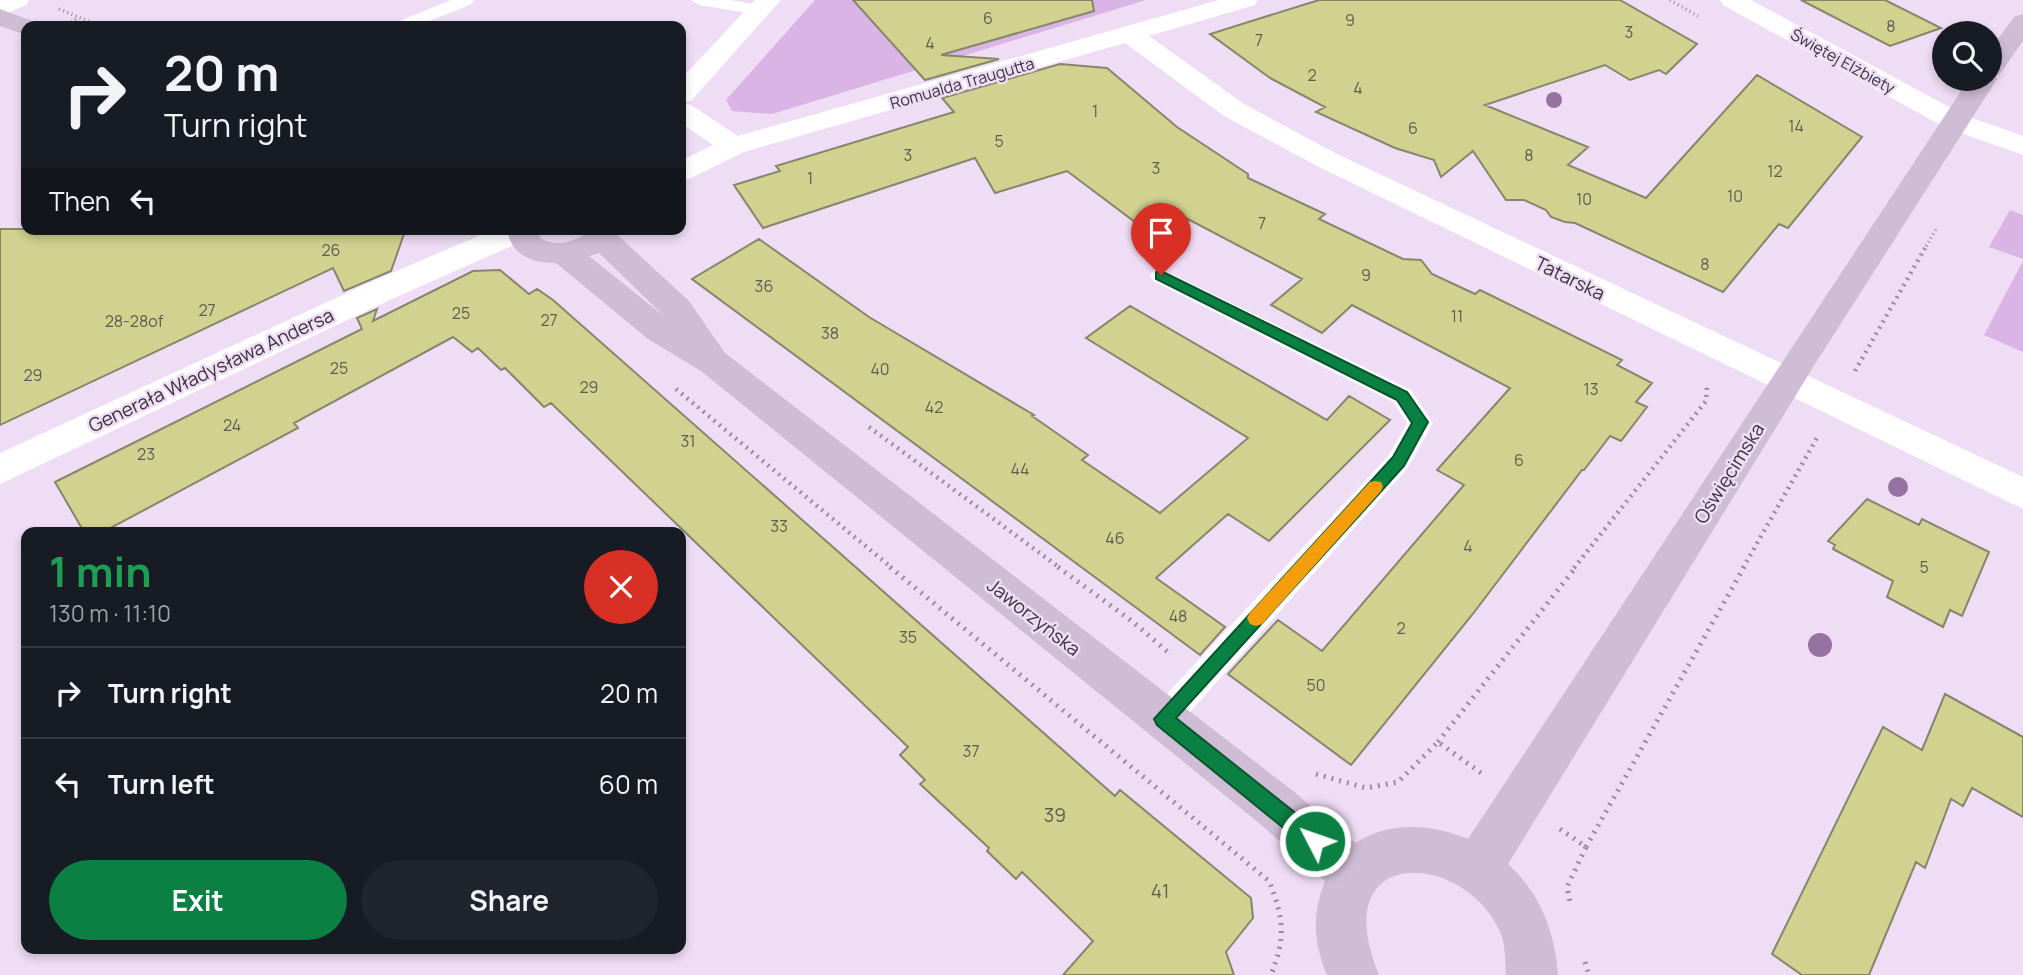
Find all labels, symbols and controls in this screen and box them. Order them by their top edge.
house number: 6 [983,7,993,29]
house number: 9 [1345,9,1355,31]
house number: 8 [1886,15,1896,37]
house number: 3 [1625,21,1633,43]
map controls [1932,21,2002,91]
button: search [1932,21,2002,91]
street label: Świętej Elżbiety [1787,23,1900,99]
house number: 7 [1255,29,1263,51]
house number: 4 [925,32,935,54]
text: 20 m [164,39,279,106]
icon: right [49,49,140,140]
street label: Romualda Traugutta [887,52,1037,114]
house number: 2 [1307,64,1317,86]
house number: 4 [1353,77,1363,99]
house number: 1 [1092,100,1098,122]
text: Turn right [164,103,307,147]
house number: 14 [1788,115,1804,137]
house number: 6 [1408,117,1418,139]
house number: 5 [994,130,1004,152]
house number: 3 [904,144,912,166]
house number: 8 [1524,144,1534,166]
house number: 3 [1152,157,1160,179]
house number: 12 [1767,160,1783,182]
house number: 1 [807,167,813,189]
icon: left [124,182,162,220]
text: Then [49,183,110,219]
house number: 10 [1727,185,1743,207]
house number: 10 [1576,188,1592,210]
pin [1131,203,1191,275]
house number: 7 [1258,212,1266,234]
icon: arrive [1142,214,1180,252]
house number: 26 [321,239,341,261]
street label: Tatarska [1531,250,1609,306]
house number: 8 [1700,253,1710,275]
house number: 9 [1361,264,1371,286]
house number: 36 [755,275,773,297]
house number: 27 [198,299,216,321]
street label: Generała Władysława Andersa [84,302,338,438]
house number: 25 [452,302,470,324]
house number: 11 [1451,305,1463,327]
house number: 27 [540,309,558,331]
house number: 28-28of [105,310,164,332]
house number: 38 [821,322,839,344]
house number: 25 [330,357,348,379]
house number: 40 [870,358,890,380]
house number: 29 [23,364,43,386]
house number: 29 [579,376,599,398]
house number: 13 [1583,378,1599,400]
house number: 42 [925,396,943,418]
house number: 24 [223,414,241,436]
street label: Oświęcimska [1688,418,1770,528]
house number: 31 [680,430,696,452]
house number: 23 [137,443,155,465]
house number: 6 [1514,449,1524,471]
house number: 44 [1010,458,1030,480]
house number: 33 [770,515,788,537]
house number: 46 [1105,527,1125,549]
house number: 4 [1463,535,1473,557]
text: 1 min [49,542,152,600]
button: close [584,550,658,624]
house number: 5 [1919,556,1929,578]
street label: Jaworzyńska [982,572,1086,662]
text: 130 m · 11:10 [49,597,171,629]
house number: 48 [1169,605,1187,627]
house number: 2 [1396,617,1406,639]
house number: 35 [899,626,917,648]
icon: right [49,674,87,712]
house number: 50 [1307,674,1326,696]
text: Turn right [108,675,232,711]
text: 20 m [600,675,658,711]
house number: 37 [963,740,979,762]
icon: left [49,765,87,803]
text: Turn left [108,766,215,802]
text: 60 m [599,766,658,802]
house number: 39 [1044,802,1066,828]
position arrow [1278,804,1352,878]
button: Exit [49,860,347,940]
button: Share [361,860,658,940]
house number: 41 [1151,878,1169,904]

